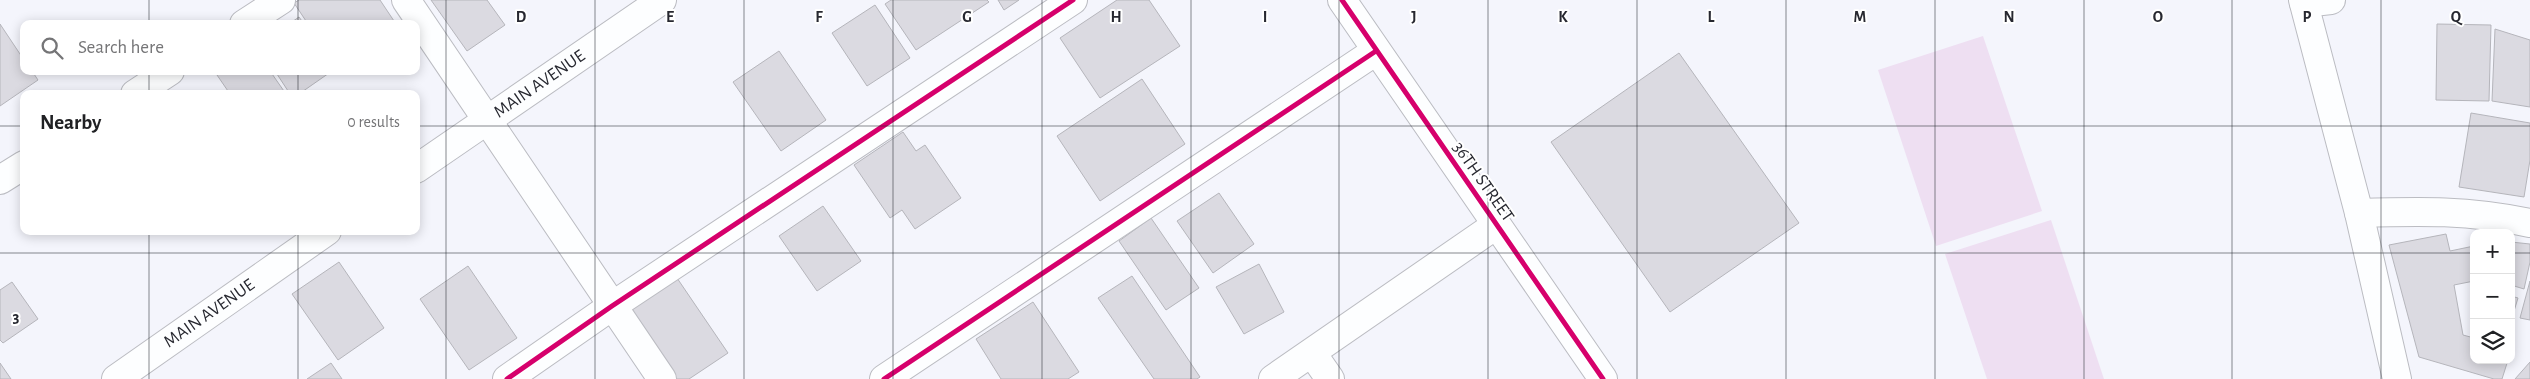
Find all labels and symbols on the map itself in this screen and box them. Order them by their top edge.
text: D [516,9,527,25]
text: E [666,9,674,25]
text: F [815,9,823,25]
text: G [962,9,972,25]
text: H [1110,9,1122,25]
text: I [1263,9,1267,25]
text: J [1411,9,1417,25]
text: K [1558,9,1568,25]
text: L [1708,9,1715,25]
text: M [1854,9,1866,25]
text: N [2003,9,2015,25]
text: O [2153,9,2163,25]
text: P [2303,9,2312,25]
text: Q [2451,9,2463,26]
street label: MAIN AVENUE [491,47,589,121]
street label: 36TH STREET [1449,139,1517,225]
street label: MAIN AVENUE [161,276,258,351]
text: 3 [13,309,20,325]

